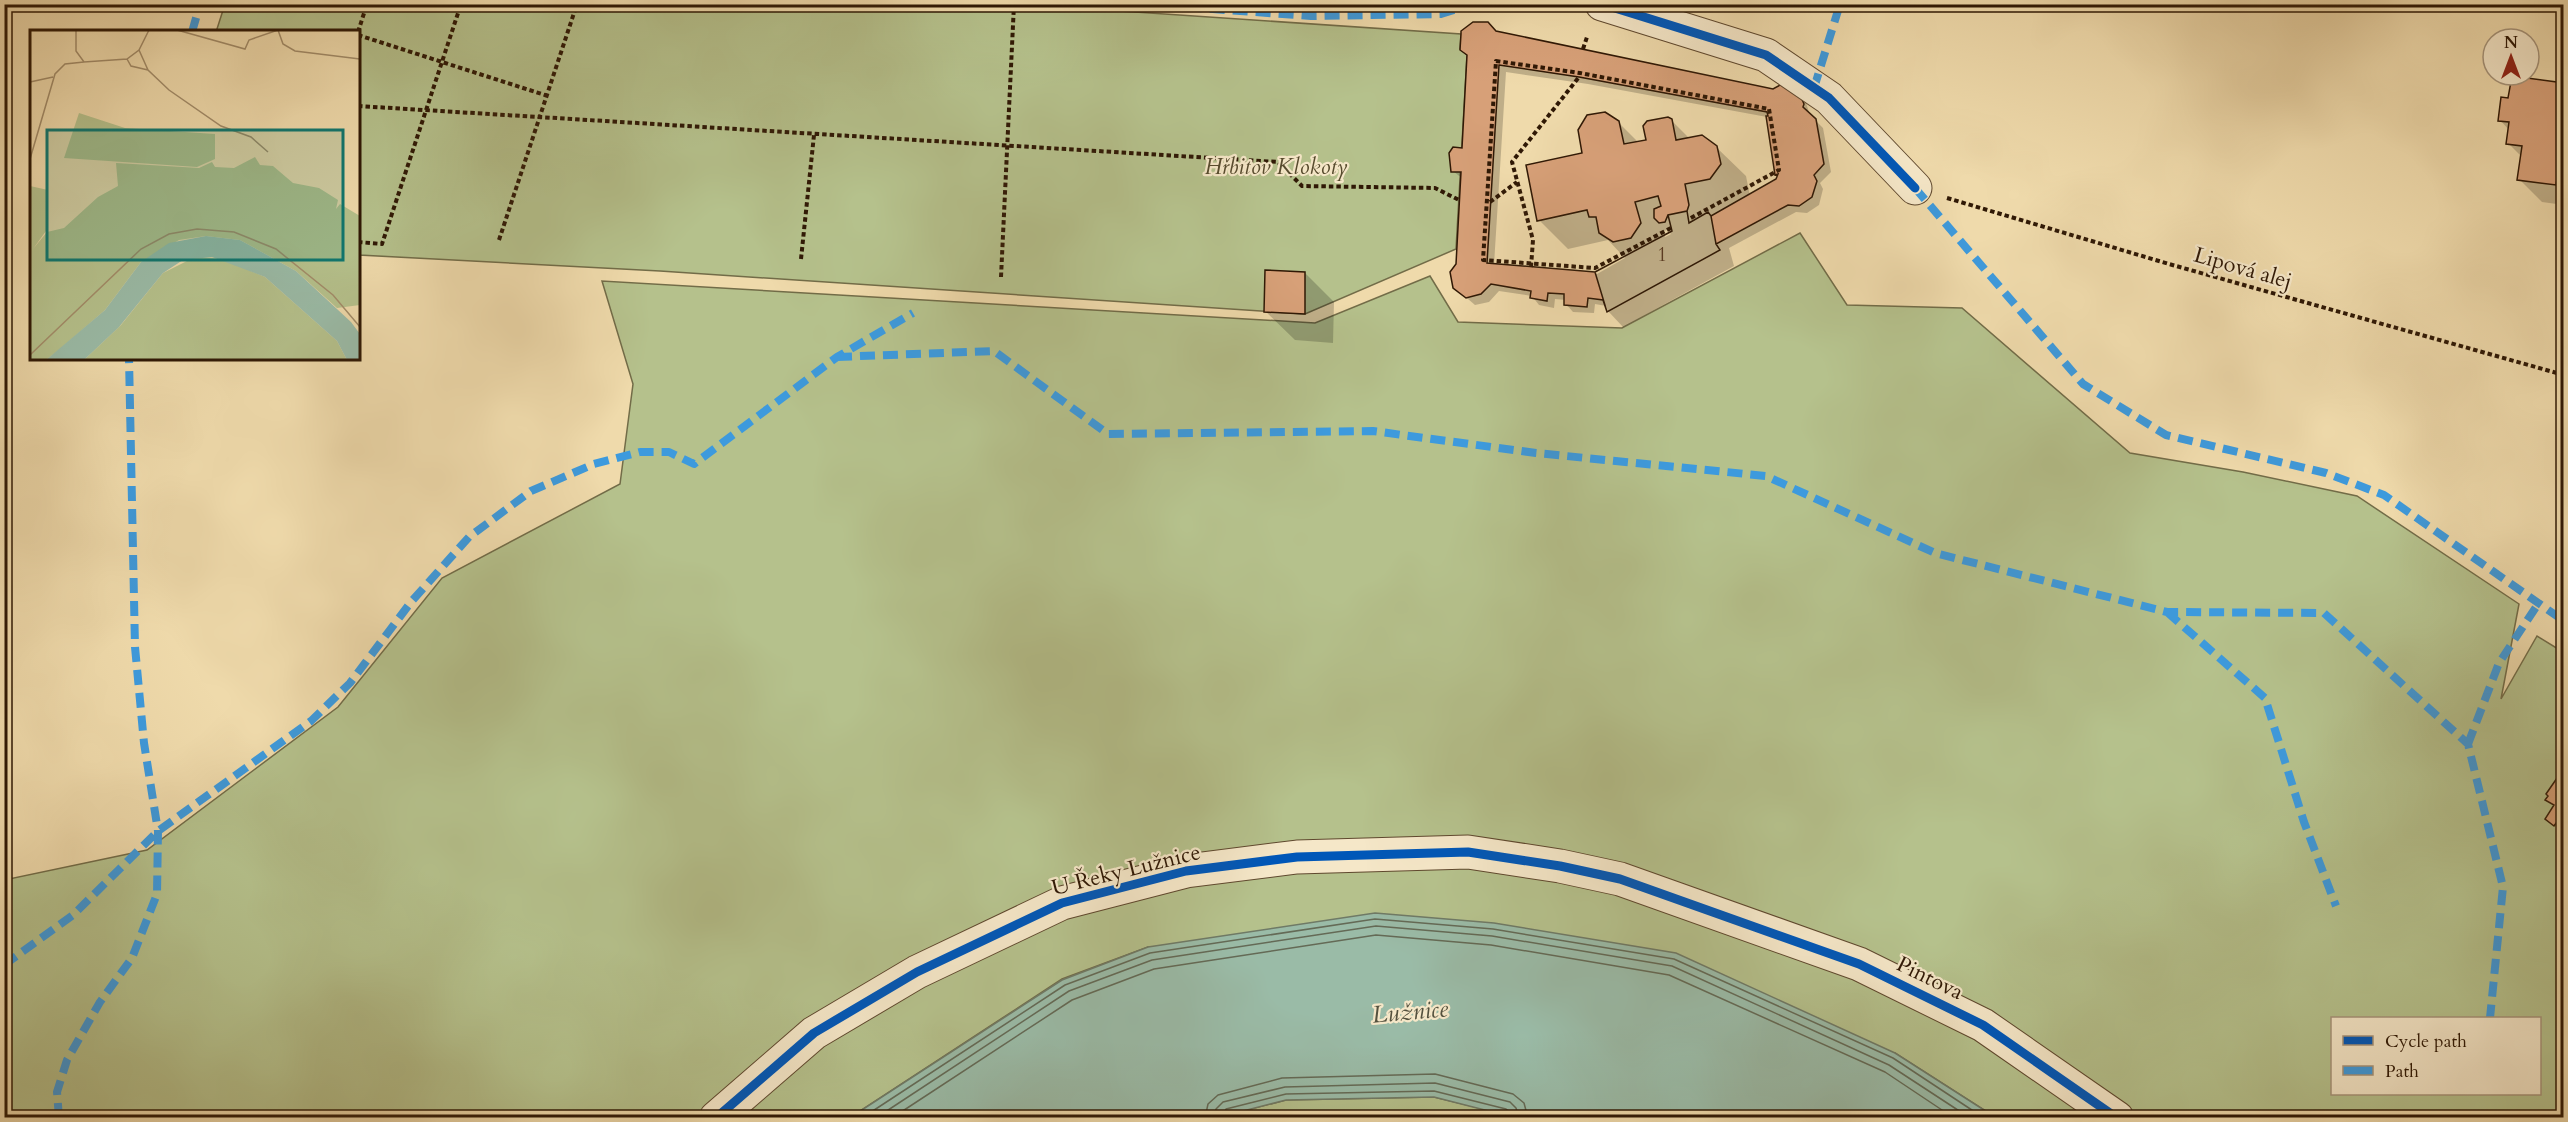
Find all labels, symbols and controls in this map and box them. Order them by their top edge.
north arrow [2481,27,2541,87]
inset map [30,30,360,360]
text: N [2504,32,2518,54]
park label: Hřbitov Klokoty [1205,152,1348,182]
street label: Lipová alej [2190,240,2296,296]
house number: 1 [1657,241,1667,268]
street label: U Řeky Lužnice [1048,837,1204,903]
street label: Pintova [1891,949,1969,1007]
water label: Lužnice [1371,992,1450,1032]
legend [2331,1017,2541,1095]
text: Cycle path [2385,1029,2467,1054]
text: Path [2385,1059,2419,1084]

